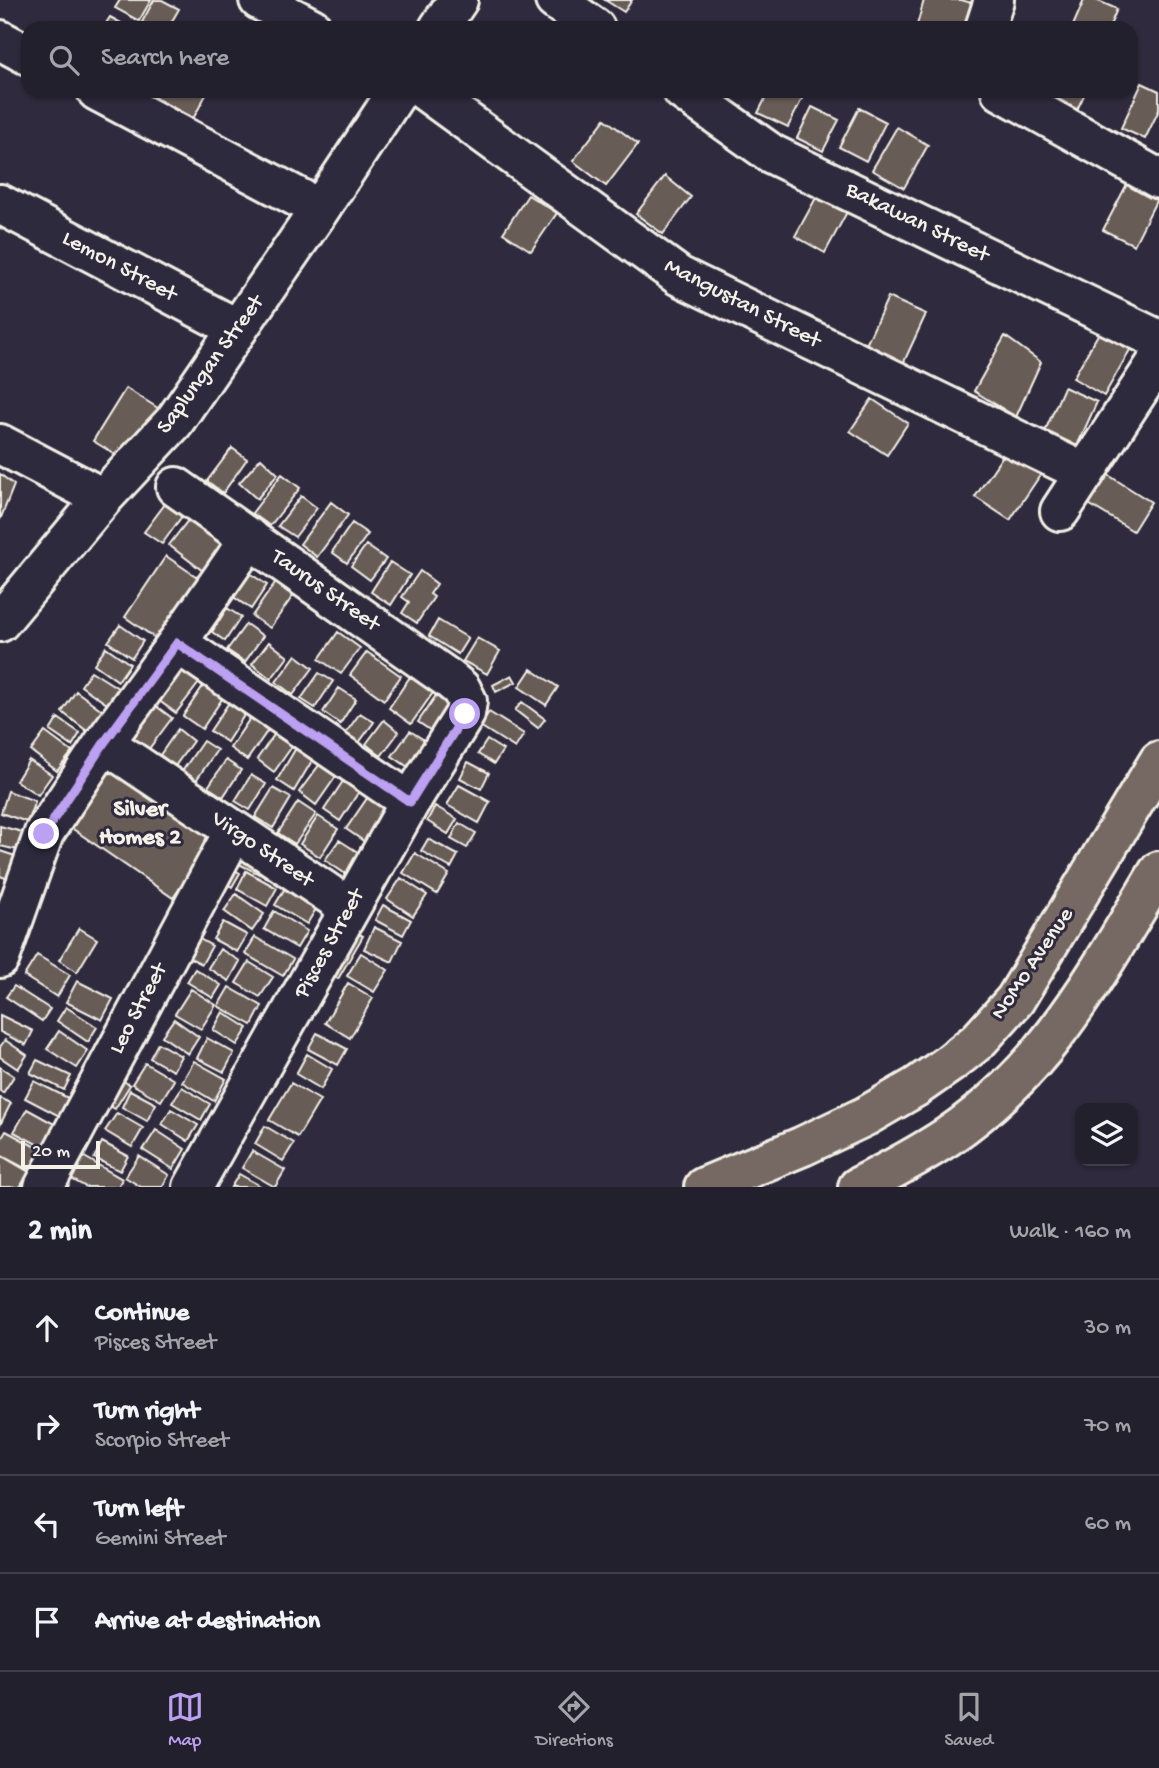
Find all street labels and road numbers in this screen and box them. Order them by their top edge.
street label: Bakawan Street [840,176,994,270]
street label: Lemon Street [57,225,183,309]
street label: Mangustan Street [659,253,826,356]
street label: Saplungan Street [152,289,271,440]
street label: Taurus Street [264,542,386,639]
street label: Virgo Street [205,805,320,895]
street label: Pisces Street [288,883,372,1004]
street label: NoMo Avenue [986,902,1081,1025]
street label: Leo Street [104,958,175,1059]

